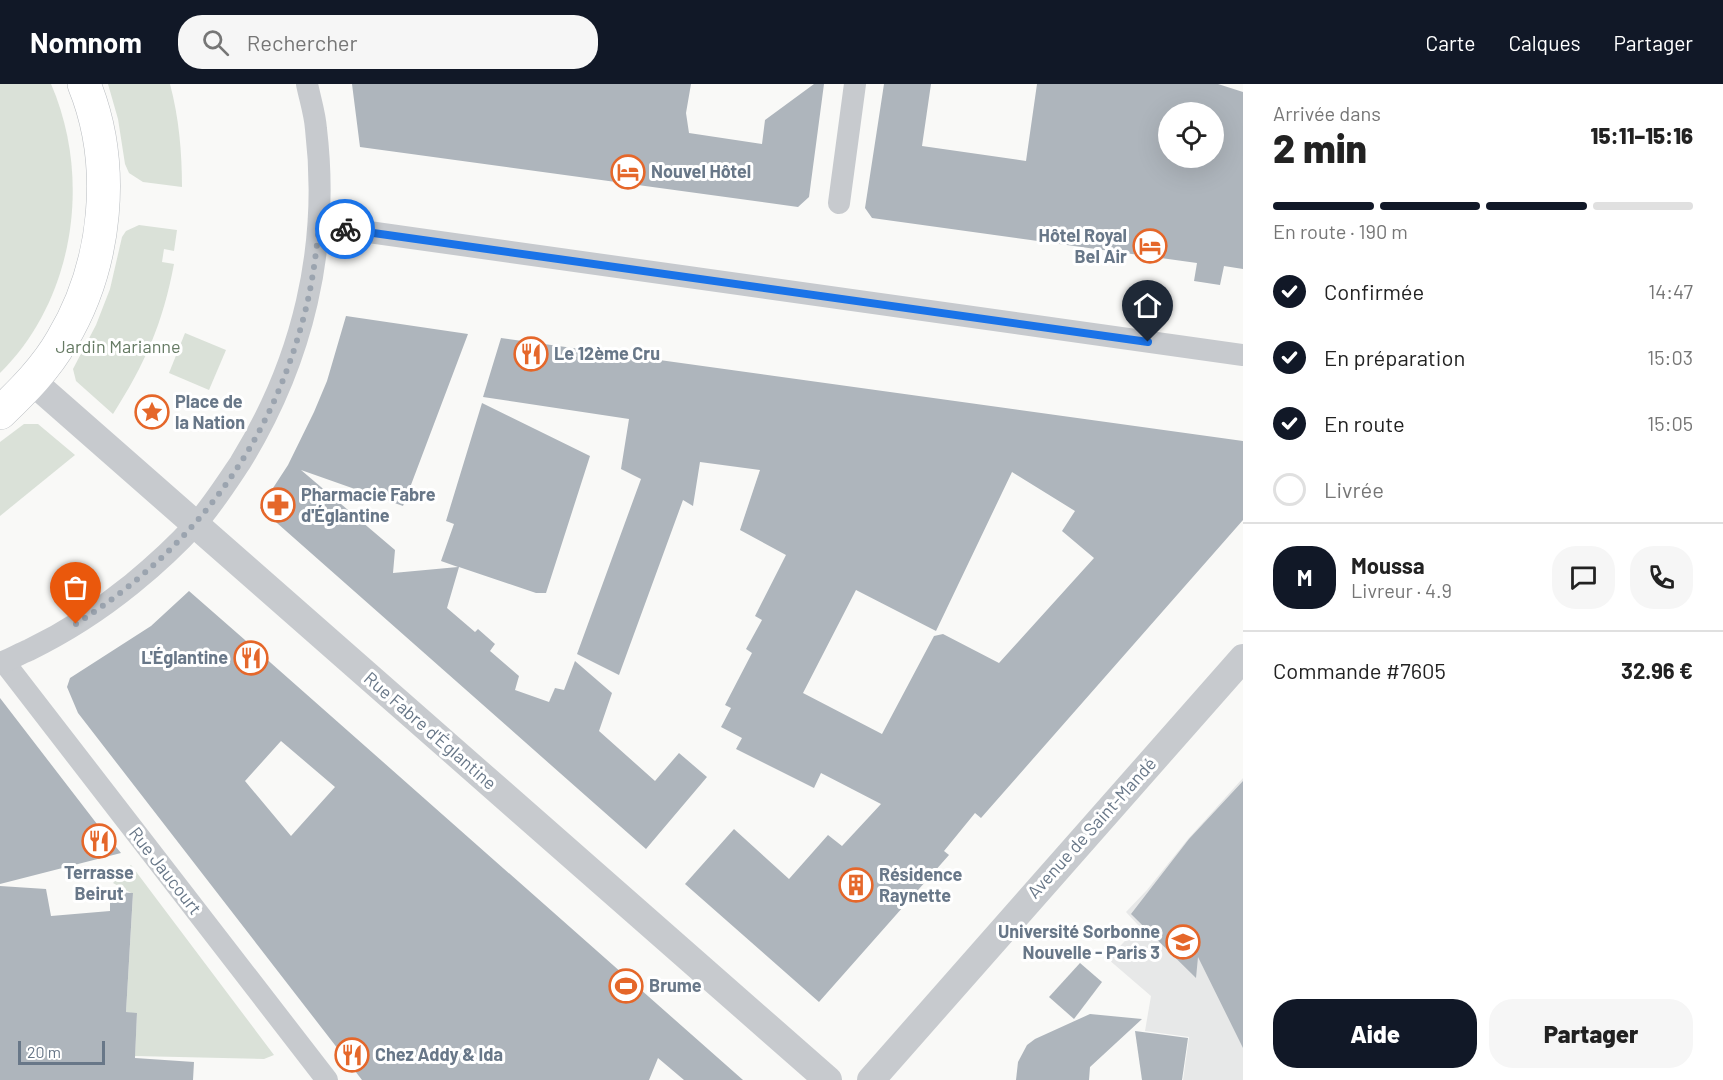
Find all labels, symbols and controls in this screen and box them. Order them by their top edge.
search box [178,15,598,69]
text: Nomnom [30,25,142,59]
icon: search [199,26,232,59]
text: Rechercher [247,29,358,55]
text: Carte [1426,30,1475,55]
text: Calques [1508,30,1581,55]
text: Partager [1614,30,1693,55]
text: Arrivée dans [1273,101,1381,125]
map controls [1158,102,1224,168]
button: locate [1158,102,1224,168]
text: 15:11–15:16 [1591,122,1693,148]
text: 2 min [1273,124,1367,171]
hotel icon: Nouvel Hôtel [610,154,646,190]
place label: Nouvel Hôtel [651,160,751,182]
courier [315,199,375,259]
icon: bike [329,213,362,246]
text: En route · 190 m [1273,219,1408,243]
place label: Hôtel Royal Bel Air [1039,224,1127,267]
hotel icon: Hôtel Royal Bel Air [1132,228,1168,264]
icon: check [1273,275,1306,308]
text: Confirmée [1324,278,1424,304]
text: 14:47 [1648,279,1693,303]
pin [1122,280,1173,342]
icon: home [1131,289,1164,322]
park label: Jardin Marianne [55,335,181,357]
restaurant icon: Le 12ème Cru [513,336,549,372]
icon: check [1273,341,1306,374]
place label: Le 12ème Cru [554,342,660,364]
text: En préparation [1324,344,1465,370]
text: 15:03 [1647,345,1693,369]
place label: Place de la Nation [175,390,245,433]
place icon: Place de la Nation [134,394,170,430]
icon: check [1273,407,1306,440]
text: En route [1324,410,1405,436]
text: 15:05 [1647,411,1693,435]
text: Livrée [1324,476,1384,502]
place label: Pharmacie Fabre d'Églantine [301,483,436,526]
pharmacy icon: Pharmacie Fabre d'Églantine [260,487,296,523]
button: chat [1552,546,1615,609]
button: phone [1630,546,1693,609]
text: Moussa [1351,552,1425,578]
pin [50,562,101,624]
text: M [1297,564,1312,590]
icon: bag [59,571,92,604]
text: Livreur · 4.9 [1351,578,1452,602]
restaurant icon: L'Églantine [233,640,269,676]
place label: L'Églantine [141,646,228,668]
text: Commande #7605 [1273,657,1446,683]
text: 32.96 € [1621,657,1693,683]
street label: Rue Fabre d'Églantine [360,667,501,794]
street label: Avenue de Saint-Mandé [1022,752,1160,902]
street label: Rue Jaucourt [125,822,207,919]
restaurant icon: Terrasse Beirut [81,823,117,859]
place label: Terrasse Beirut [64,861,134,904]
place label: Résidence Raynette [879,863,963,906]
building icon: Résidence Raynette [838,867,874,903]
place label: Université Sorbonne Nouvelle - Paris 3 [998,920,1160,963]
school or university icon: Université Sorbonne Nouvelle - Paris 3 [1165,924,1201,960]
sports icon: Brume [608,968,644,1004]
place label: Brume [649,974,702,996]
button: Aide [1273,999,1477,1068]
button: Partager [1489,999,1693,1068]
restaurant icon: Chez Addy & Ida [334,1037,370,1073]
scale bar [18,1038,105,1066]
text: 20 m [27,1042,61,1061]
place label: Chez Addy & Ida [375,1043,503,1065]

